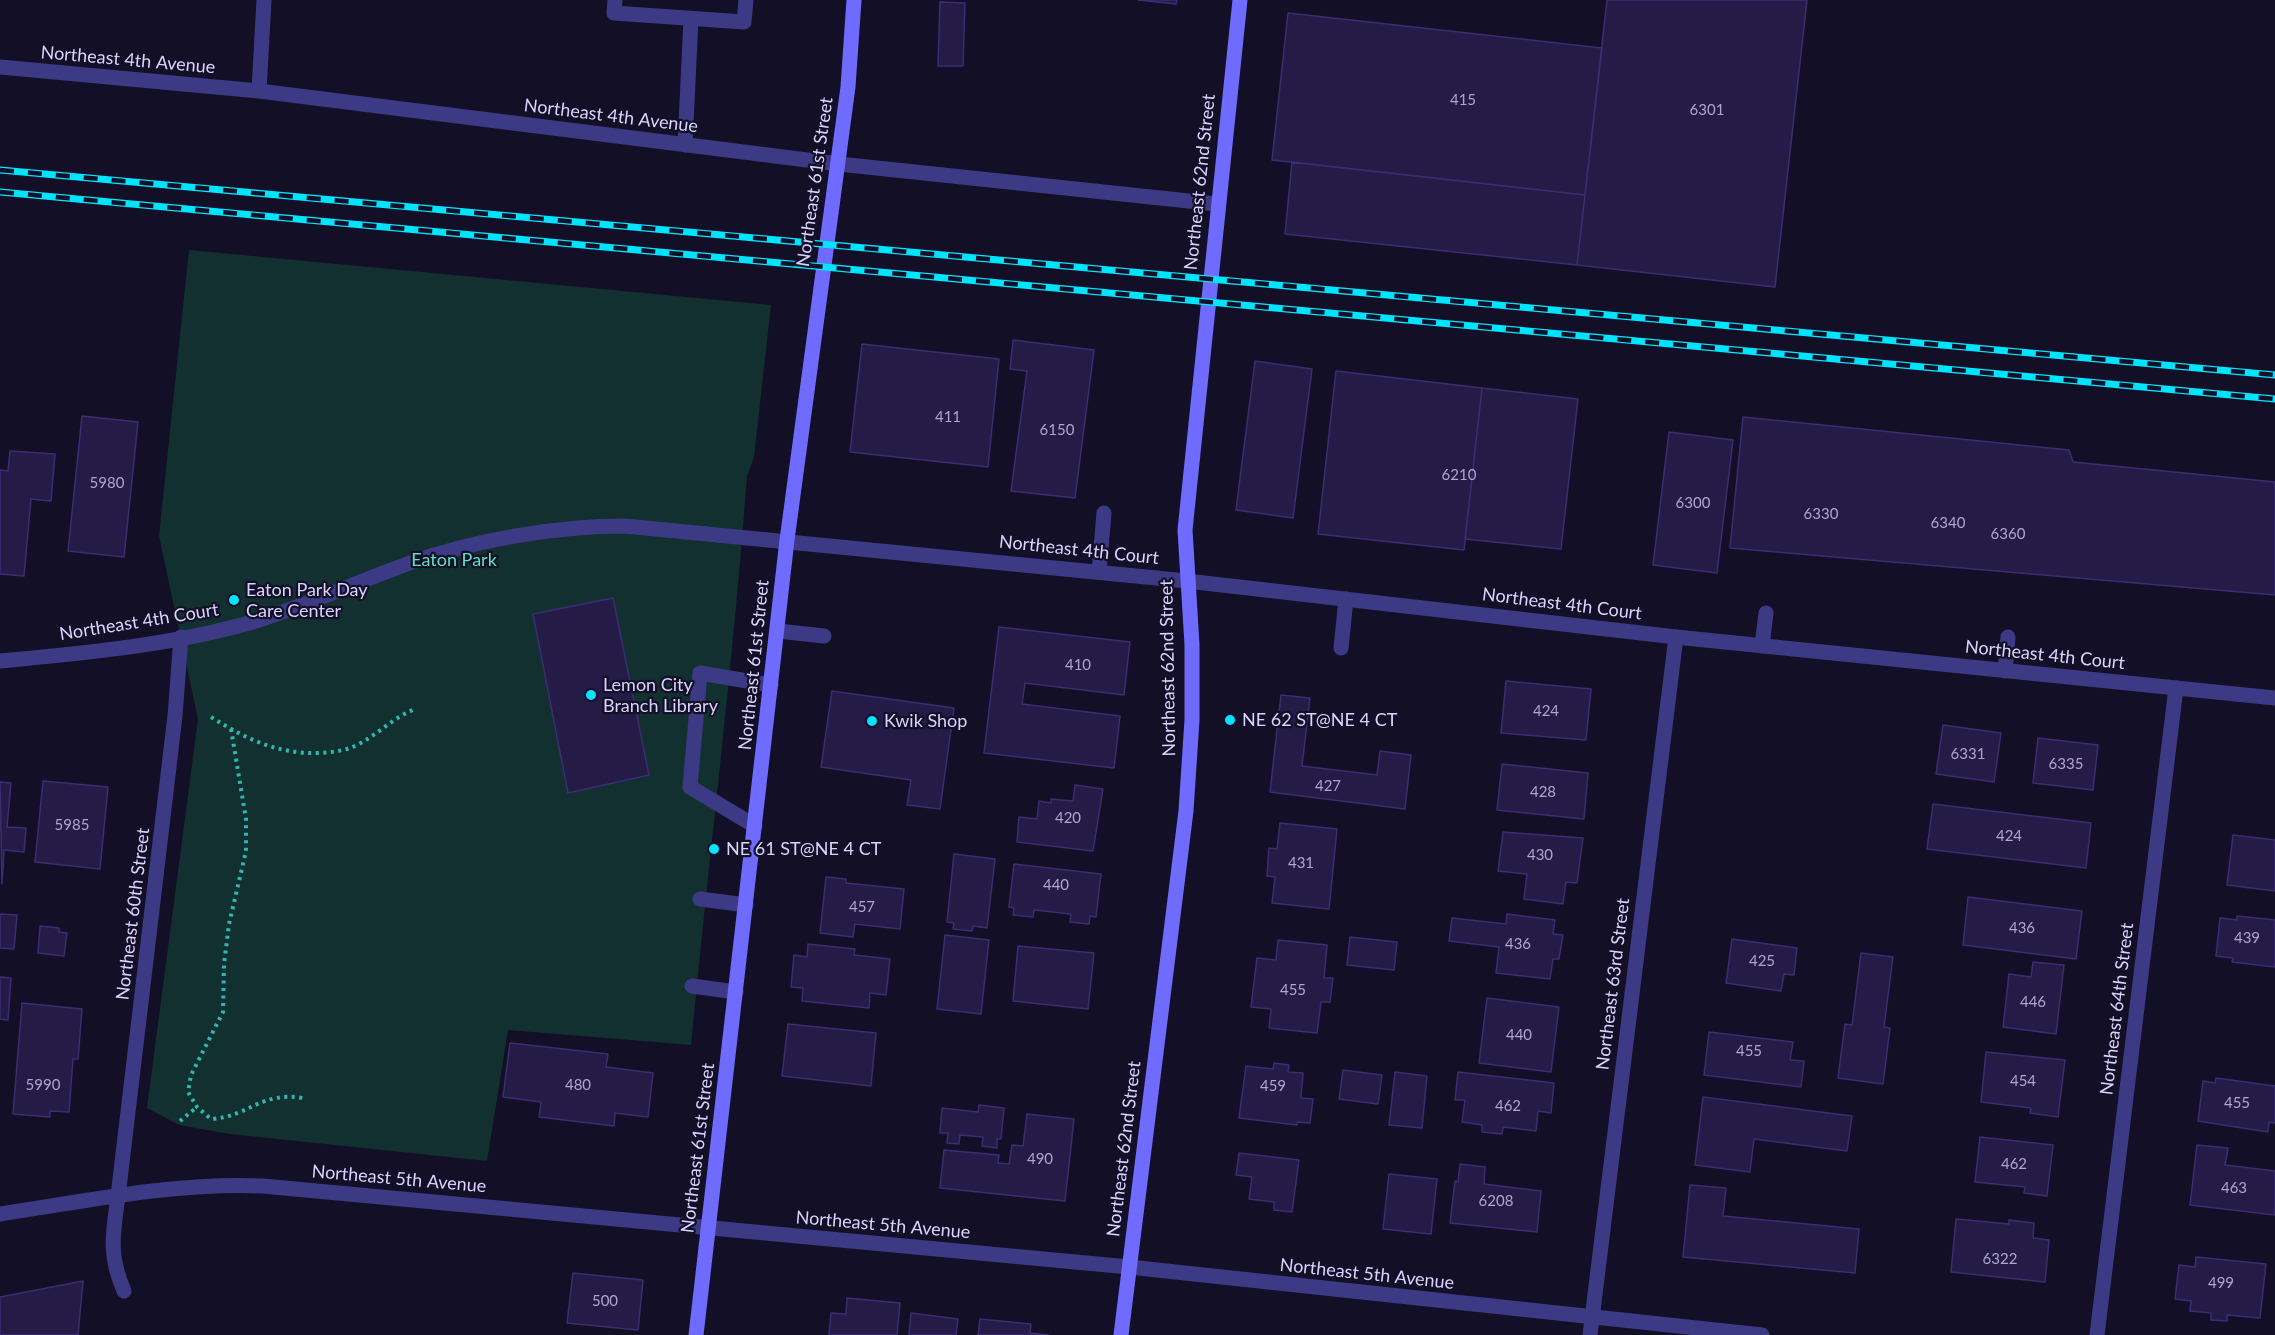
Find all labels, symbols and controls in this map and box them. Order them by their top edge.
street label: Northeast 4th Avenue [40,42,216,78]
house number: 415 [1450,91,1476,109]
street label: Northeast 62nd Street [1180,93,1220,271]
street label: Northeast 4th Avenue [523,95,699,137]
street label: Northeast 61st Street [792,96,838,268]
house number: 6301 [1690,101,1724,119]
house number: 411 [935,408,961,426]
house number: 6150 [1040,421,1074,439]
house number: 6210 [1442,466,1476,484]
house number: 5980 [90,474,124,492]
house number: 6300 [1676,494,1710,512]
house number: 6330 [1804,505,1838,523]
house number: 6340 [1931,514,1965,532]
house number: 6360 [1991,525,2025,543]
street label: Northeast 4th Court [998,531,1160,569]
park label: Eaton Park [411,549,497,571]
place label: Eaton Park Day Care Center [246,579,368,622]
street label: Northeast 61st Street [734,579,774,751]
street label: Northeast 62nd Street [1156,579,1180,757]
street label: Northeast 4th Court [1481,583,1643,625]
marker: Eaton Park Day Care Center [227,593,241,607]
street label: Northeast 4th Court [58,599,220,645]
street label: Northeast 4th Court [1964,636,2126,674]
house number: 410 [1065,656,1091,674]
place label: Lemon City Branch Library [603,674,718,716]
marker: Lemon City Branch Library [584,688,598,702]
house number: 424 [1533,702,1559,720]
place label: NE 62 ST@NE 4 CT [1242,709,1397,731]
place label: Kwik Shop [884,710,967,732]
marker: NE 62 ST@NE 4 CT [1223,713,1237,727]
marker: Kwik Shop [865,714,879,728]
house number: 6331 [1951,745,1985,763]
house number: 6335 [2049,755,2083,773]
house number: 427 [1315,777,1341,795]
house number: 428 [1530,783,1556,801]
house number: 420 [1055,809,1081,827]
house number: 5985 [55,816,89,834]
street label: Northeast 60th Street [112,827,154,1001]
house number: 424 [1996,827,2022,845]
place label: NE 61 ST@NE 4 CT [726,838,881,860]
marker: NE 61 ST@NE 4 CT [707,842,721,856]
house number: 430 [1527,846,1553,864]
house number: 431 [1288,854,1314,872]
house number: 440 [1043,876,1069,894]
street label: Northeast 63rd Street [1592,897,1634,1071]
house number: 457 [849,898,875,916]
house number: 436 [2009,919,2035,937]
street label: Northeast 64th Street [2096,922,2138,1096]
house number: 439 [2234,929,2260,947]
house number: 436 [1505,935,1531,953]
house number: 425 [1749,952,1775,970]
house number: 455 [1280,981,1306,999]
house number: 446 [2020,993,2046,1011]
house number: 440 [1506,1026,1532,1044]
house number: 455 [1736,1042,1762,1060]
street label: Northeast 62nd Street [1102,1060,1146,1238]
street label: Northeast 61st Street [677,1062,719,1234]
house number: 454 [2010,1072,2036,1090]
house number: 5990 [26,1076,60,1094]
house number: 480 [565,1076,591,1094]
house number: 459 [1260,1077,1286,1095]
house number: 455 [2224,1094,2250,1112]
house number: 462 [1495,1097,1521,1115]
house number: 490 [1027,1150,1053,1168]
house number: 462 [2001,1155,2027,1173]
street label: Northeast 5th Avenue [311,1161,487,1197]
house number: 463 [2221,1179,2247,1197]
house number: 6208 [1479,1192,1513,1210]
street label: Northeast 5th Avenue [795,1207,971,1243]
house number: 6322 [1983,1250,2017,1268]
street label: Northeast 5th Avenue [1279,1254,1455,1294]
house number: 499 [2208,1274,2234,1292]
house number: 500 [592,1292,618,1310]

